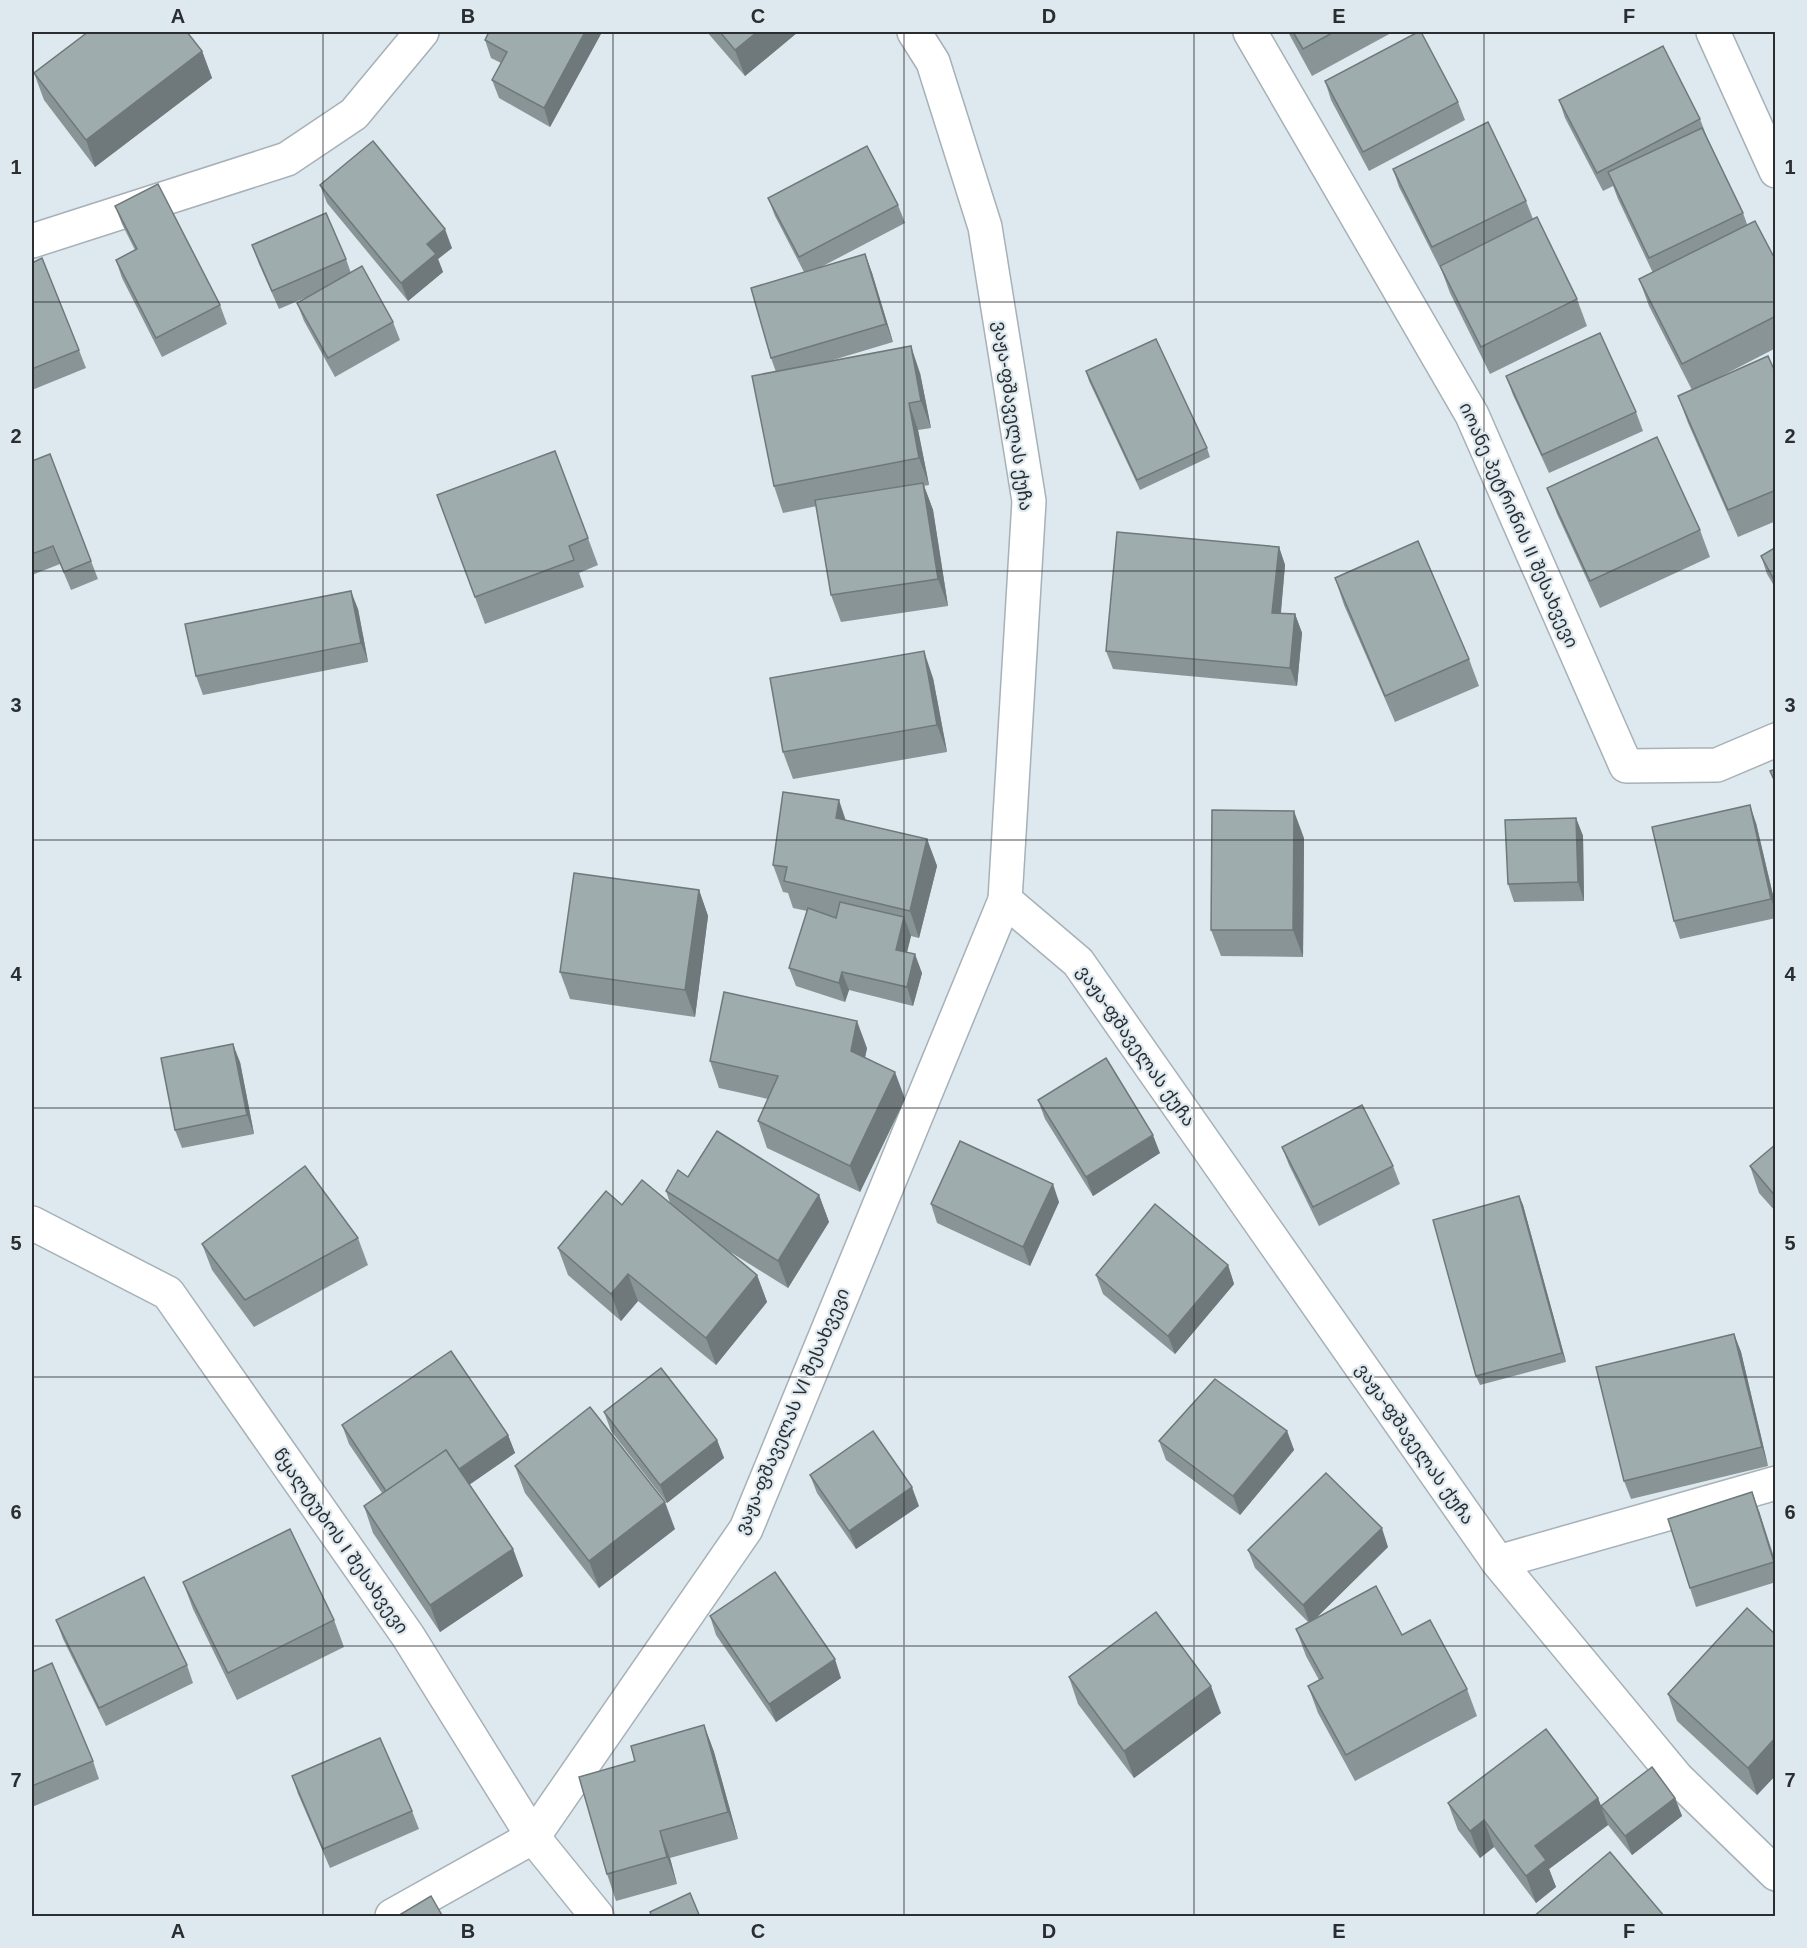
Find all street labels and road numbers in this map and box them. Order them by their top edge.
street label: ვაჟა-ფშაველას ქუჩა [989,320,1036,512]
street label: იოანე პეტრიწის II შესახვევი [1455,399,1582,651]
street label: ვაჟა-ფშაველას ქუჩა [1072,962,1199,1131]
street label: ვაჟა-ფშაველას VI შესახვევი [731,1285,854,1537]
street label: ვაჟა-ფშაველას ქუჩა [1351,1360,1478,1529]
street label: წყალტუბოს I შესახვევი [269,1445,413,1638]

